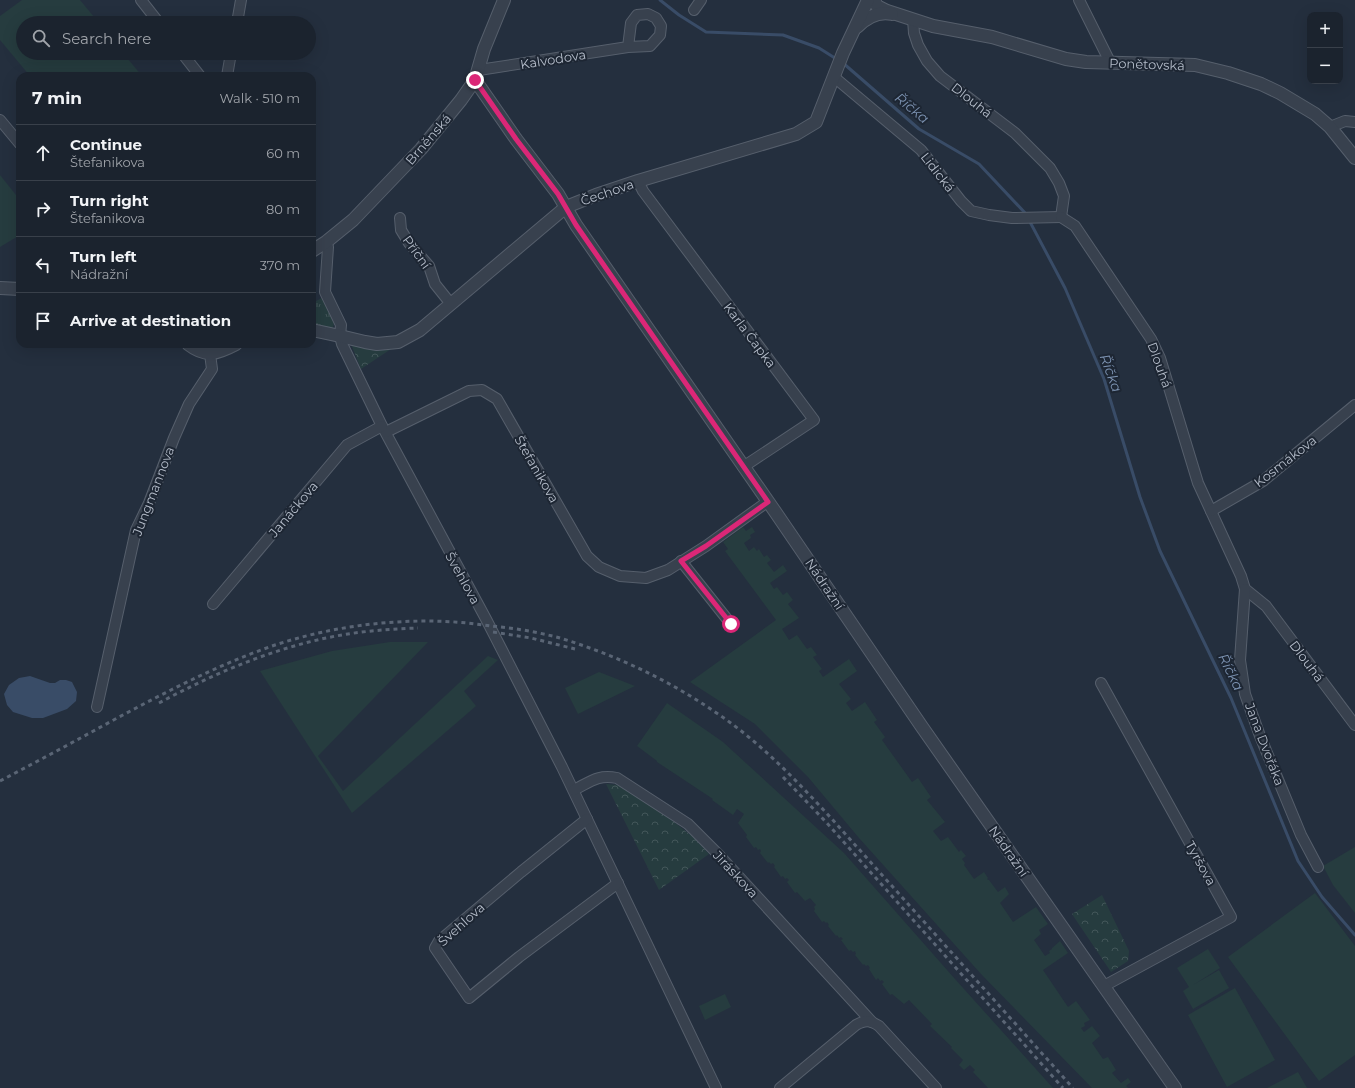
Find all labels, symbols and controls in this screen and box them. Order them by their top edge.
map controls [1307,12,1343,84]
button: + [1307,12,1343,48]
search box [16,16,316,60]
icon: search [30,27,52,49]
text: Search here [62,29,151,48]
street label: Kalvodova [519,46,587,72]
button: − [1307,48,1343,84]
street label: Ponětovská [1109,55,1185,73]
route end [466,71,484,89]
street label: Dlouhá [948,79,996,121]
text: 7 min [32,88,82,108]
water label: Říčka [891,89,933,127]
text: Walk · 510 m [219,90,300,106]
street label: Brněnská [402,110,454,168]
text: Continue [70,135,142,154]
icon: ahead [32,142,54,164]
text: 60 m [266,145,300,161]
street label: Lidická [918,149,958,195]
text: Štefanikova [70,154,145,170]
street label: Čechova [578,175,636,209]
text: Turn right [70,191,149,210]
icon: right [32,198,54,220]
text: 80 m [266,201,300,217]
text: Štefanikova [70,210,145,226]
street label: Příční [400,232,435,272]
text: Turn left [70,247,137,266]
icon: left [32,254,54,276]
text: 370 m [260,257,300,273]
text: Nádražní [70,266,128,282]
street label: Karla Čapka [720,299,780,371]
icon: arrive [32,310,54,332]
text: Arrive at destination [70,311,231,330]
street label: Dlouhá [1144,340,1176,390]
water label: Říčka [1096,352,1126,394]
street label: Kosmákova [1251,432,1319,490]
street label: Štefanikova [511,433,563,505]
street label: Jungmannova [128,444,177,539]
street label: Janáčkova [264,478,321,541]
street label: Švehlova [442,549,484,607]
street label: Nádražní [802,555,848,613]
route start [722,615,740,633]
street label: Dlouhá [1286,637,1328,685]
water label: Říčka [1214,650,1248,694]
street label: Jana Dvořáka [1241,699,1288,788]
street label: Nádražní [986,823,1033,880]
street label: Tyršova [1182,838,1220,888]
street label: Jiráskova [709,846,762,901]
street label: Švehlova [434,899,488,949]

